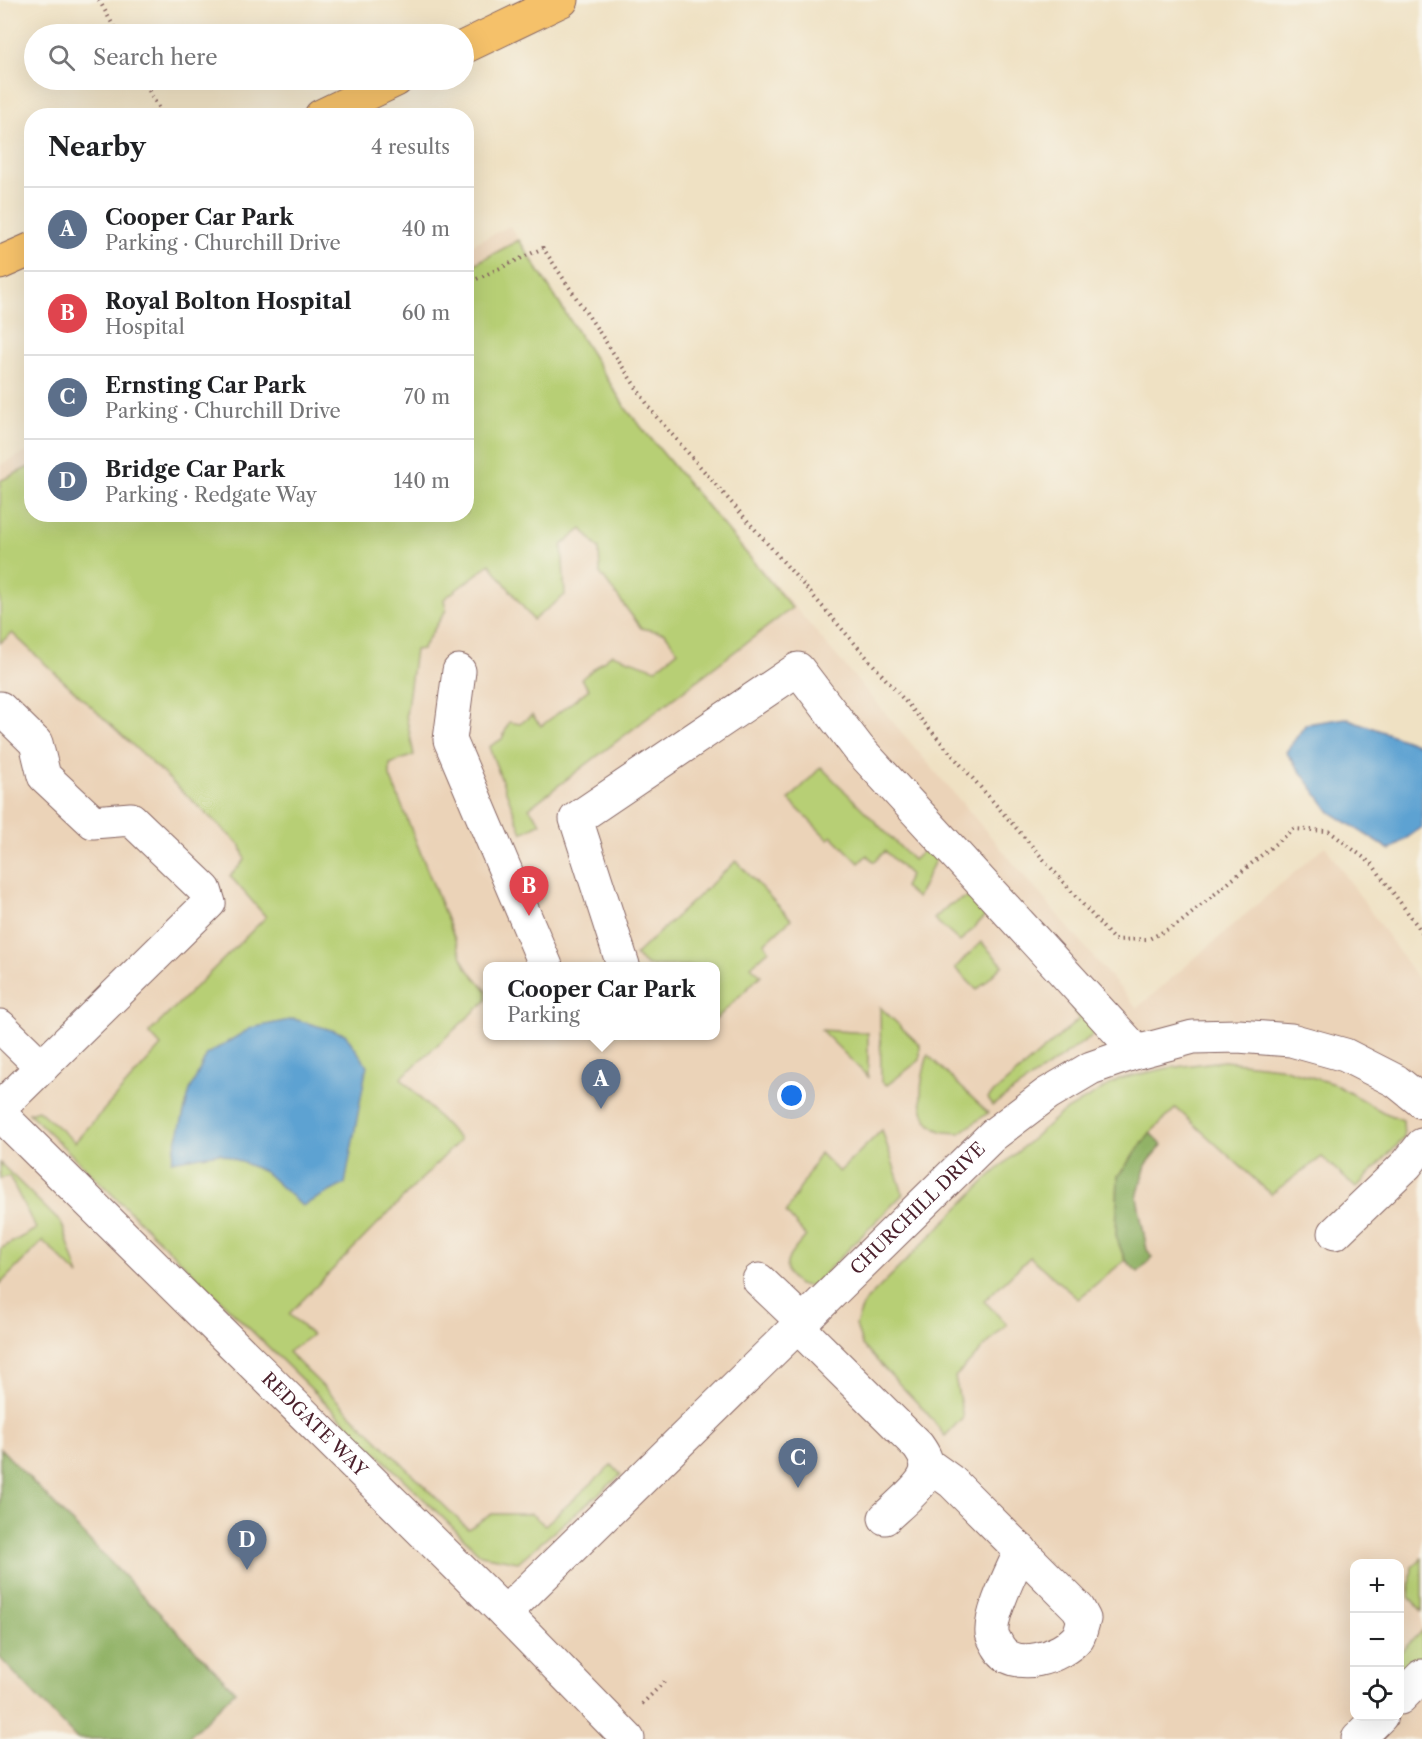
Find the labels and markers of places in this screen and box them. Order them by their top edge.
pin: B [510,866,548,916]
pin: A [582,1060,620,1109]
pin: C [778,1438,818,1488]
pin: D [228,1520,266,1570]

